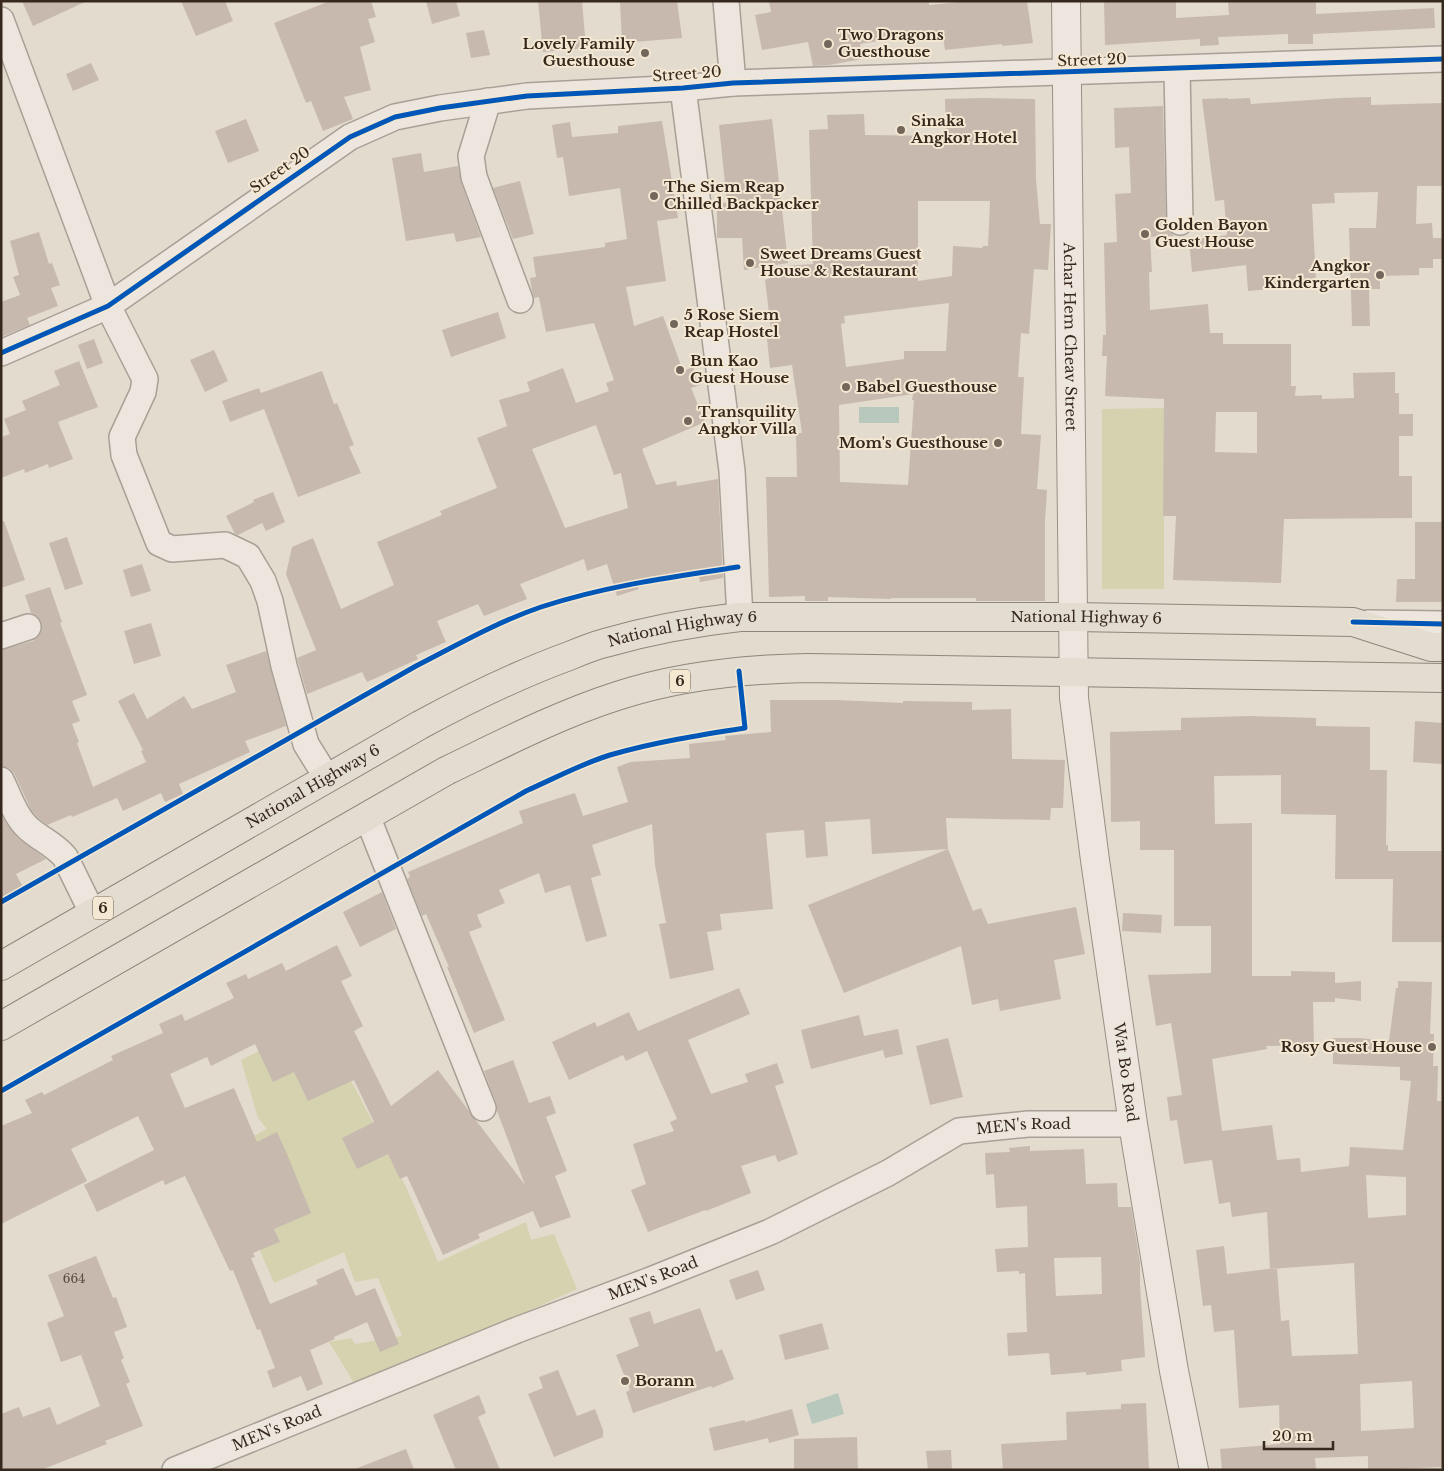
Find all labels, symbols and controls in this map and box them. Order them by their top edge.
place label: Two Dragons Guesthouse [838,25,944,61]
place label: Lovely Family Guesthouse [523,34,635,70]
marker: Two Dragons Guesthouse [822,38,834,50]
marker: Lovely Family Guesthouse [639,47,651,59]
street label: Street 20 [1057,49,1127,70]
street label: Street 20 [652,62,722,85]
place label: Sinaka Angkor Hotel [910,111,1018,147]
marker: Sinaka Angkor Hotel [895,124,907,136]
street label: Street 20 [246,142,314,197]
place label: The Siem Reap Chilled Backpacker [664,177,819,213]
marker: The Siem Reap Chilled Backpacker [648,190,660,202]
place label: Golden Bayon Guest House [1155,215,1268,251]
marker: Golden Bayon Guest House [1139,228,1151,240]
street label: Achar Hem Cheav Street [1060,241,1081,432]
place label: Sweet Dreams Guest House & Restaurant [760,244,922,280]
place label: Angkor Kindergarten [1264,256,1371,292]
marker: Sweet Dreams Guest House & Restaurant [744,257,756,269]
marker: Angkor Kindergarten [1374,269,1386,281]
place label: 5 Rose Siem Reap Hostel [684,305,780,341]
marker: 5 Rose Siem Reap Hostel [668,318,680,330]
place label: Bun Kao Guest House [690,351,790,387]
marker: Bun Kao Guest House [674,364,686,376]
place label: Babel Guesthouse [856,377,997,396]
marker: Babel Guesthouse [840,381,852,393]
place label: Transquility Angkor Villa [697,402,797,438]
marker: Transquility Angkor Villa [682,415,694,427]
place label: Mom's Guesthouse [839,433,988,452]
marker: Mom's Guesthouse [992,437,1004,449]
street label: National Highway 6 [606,607,757,651]
street label: National Highway 6 [1011,607,1162,628]
road number: 6 [670,669,690,692]
street label: National Highway 6 [242,740,383,832]
road number: 6 [93,896,113,920]
street label: Wat Bo Road [1109,1020,1143,1123]
place label: Rosy Guest House [1281,1037,1422,1056]
marker: Rosy Guest House [1426,1041,1438,1053]
street label: MEN's Road [975,1114,1071,1138]
street label: MEN's Road [605,1252,701,1304]
house number: 664 [63,1271,85,1286]
place label: Borann [635,1371,695,1390]
marker: Borann [619,1375,631,1387]
street label: MEN's Road [229,1401,324,1455]
scale bar [1264,1418,1333,1450]
text: 20 m [1272,1426,1312,1445]

